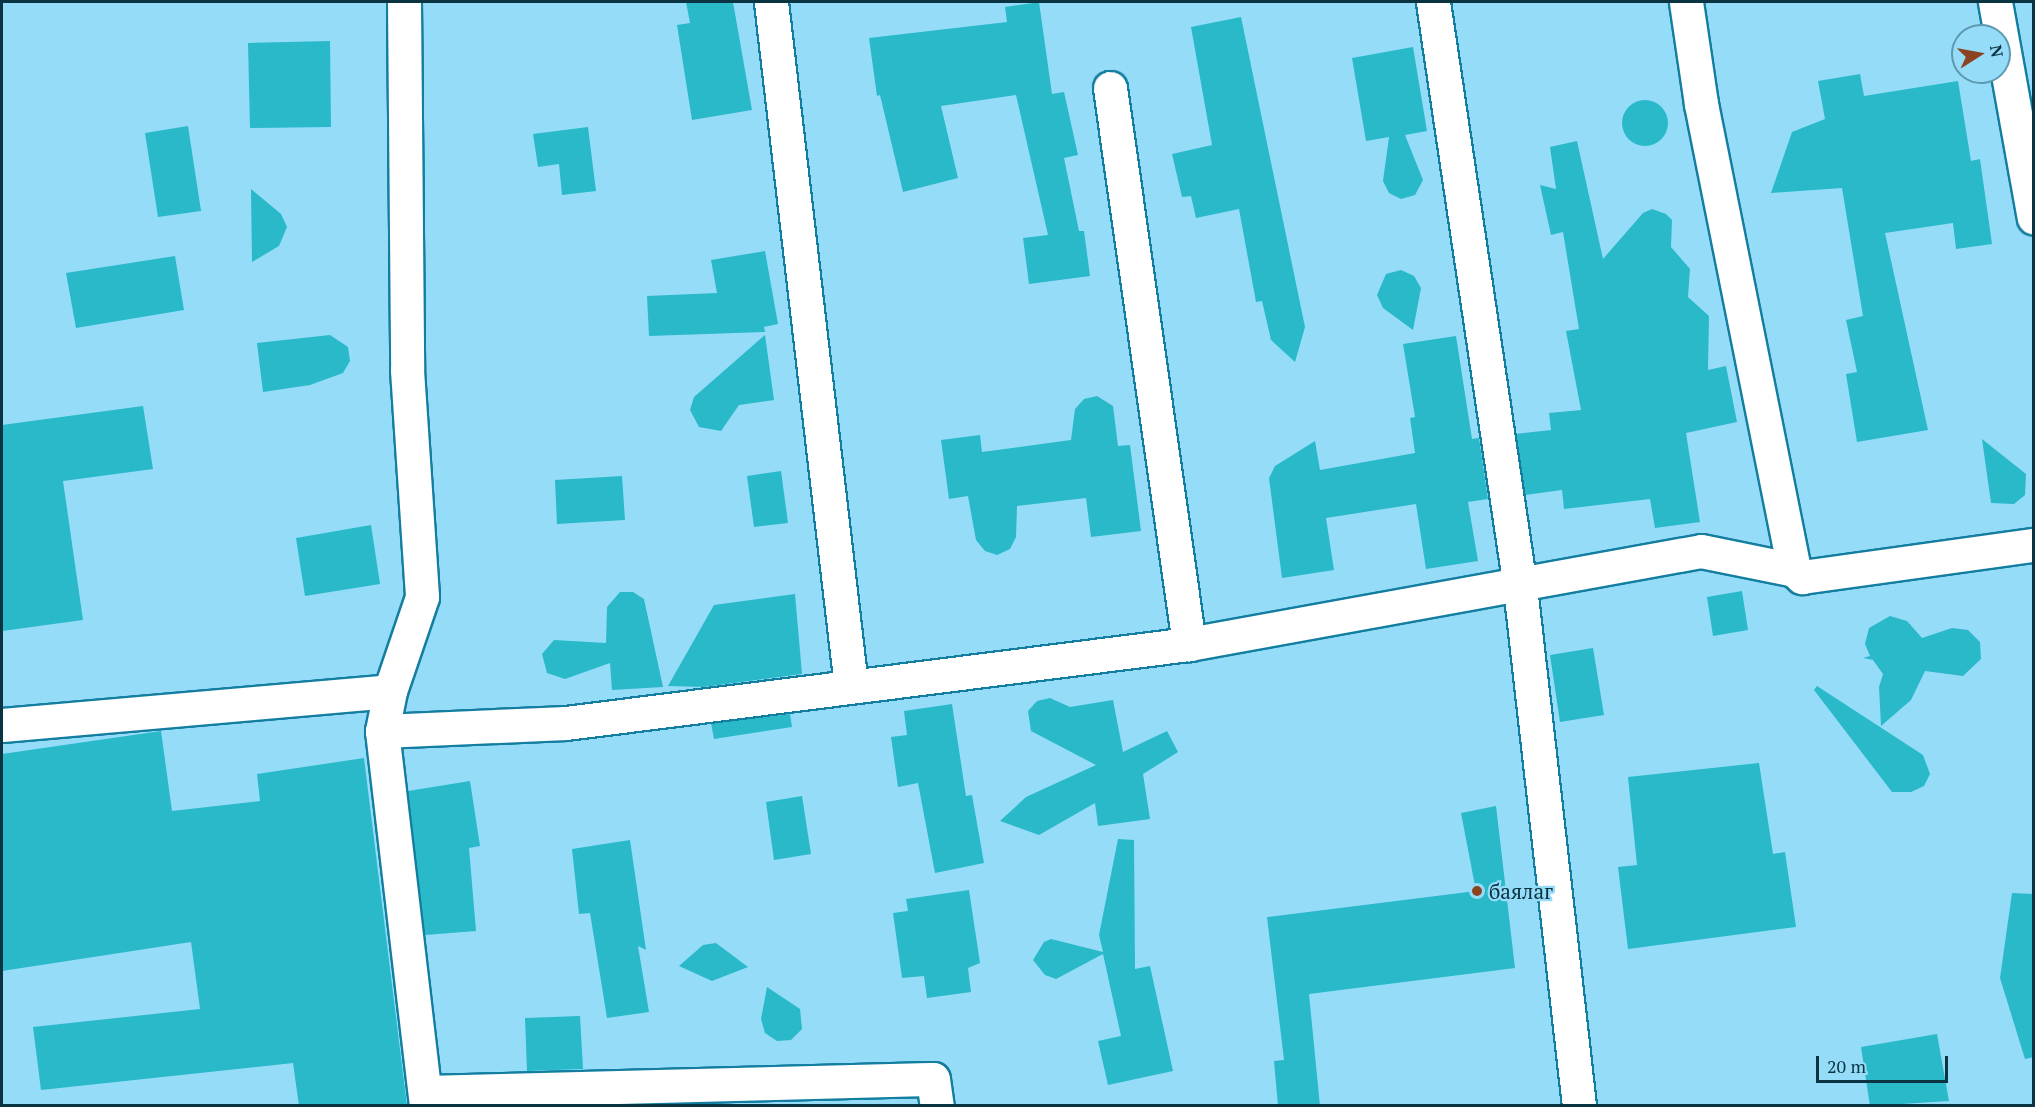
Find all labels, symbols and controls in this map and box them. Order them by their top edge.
north arrow [1951,24,2011,84]
text: N [1985,43,2009,59]
place label: баялаг [1489,878,1553,904]
marker: баялаг [1470,884,1484,898]
scale bar [1819,1044,1951,1082]
text: 20 m [1827,1054,1866,1078]

